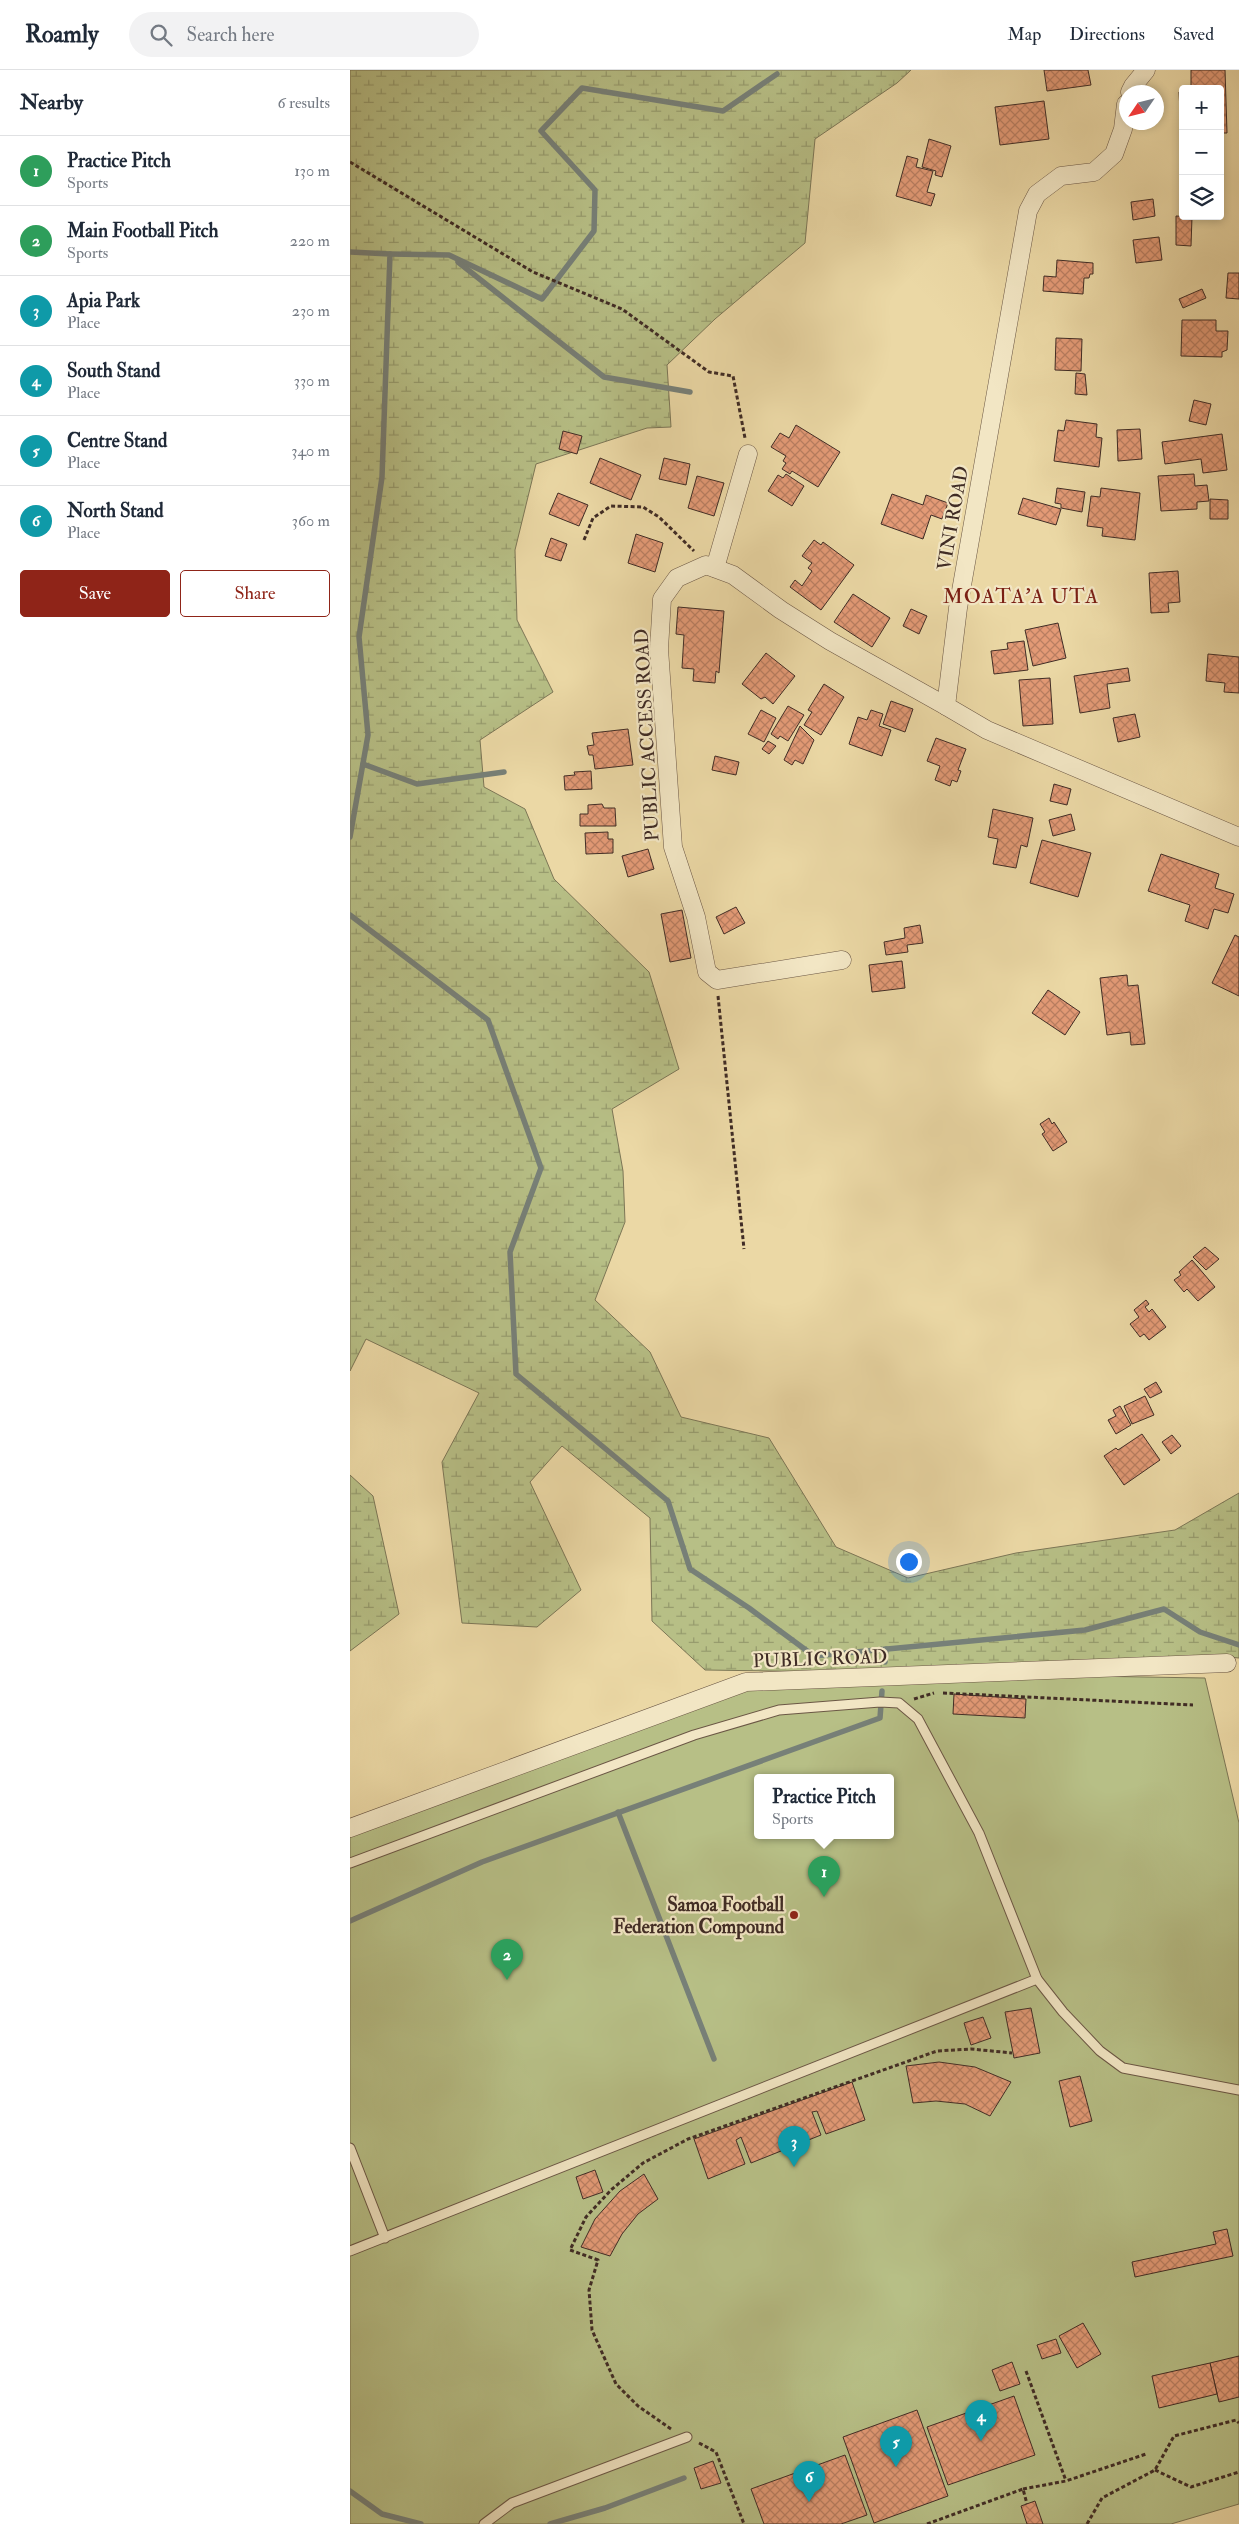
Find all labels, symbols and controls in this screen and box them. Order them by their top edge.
search box [129,12,479,57]
text: Roamly [25,19,99,50]
icon: search [147,21,175,49]
text: Search here [187,23,274,47]
text: Map [1008,23,1041,46]
text: Directions [1069,23,1145,46]
text: Saved [1173,23,1214,46]
north arrow [1119,85,1164,130]
map controls [1179,85,1224,220]
button: + [1179,85,1224,130]
text: Nearby [20,89,83,116]
text: 6 results [278,93,330,113]
button: − [1179,130,1224,175]
text: Practice Pitch [67,149,171,173]
text: 1 [33,161,39,181]
text: 130 m [294,161,330,181]
text: Sports [67,173,108,193]
button: layers [1179,175,1224,220]
text: Main Football Pitch [67,219,218,243]
text: 2 [32,231,40,251]
text: 220 m [290,231,330,251]
text: Sports [67,243,108,263]
text: Apia Park [67,289,140,313]
text: 3 [33,301,39,321]
text: 230 m [292,301,330,321]
text: Place [67,313,100,333]
text: South Stand [67,359,160,383]
text: 4 [32,371,40,391]
text: 330 m [294,371,330,391]
text: Place [67,383,100,403]
text: Centre Stand [67,429,167,453]
text: 5 [32,441,40,461]
text: 340 m [291,441,330,461]
text: Place [67,453,100,473]
street label: VINI ROAD [932,464,974,572]
text: North Stand [67,499,164,523]
text: 6 [32,511,40,531]
text: 360 m [292,511,330,531]
text: Place [67,523,100,543]
button: Save [20,570,170,617]
button: Share [180,570,330,617]
district label: MOATA'A UTA [943,583,1099,610]
street label: PUBLIC ACCESS ROAD [629,628,665,842]
your location [896,1549,922,1575]
street label: PUBLIC ROAD [752,1645,888,1673]
popup [754,1774,894,1839]
text: Practice Pitch [772,1785,876,1809]
text: Sports [772,1809,813,1829]
pin: 1 [808,1856,840,1897]
place label: Samoa Football Federation Compound [613,1893,785,1940]
marker: Samoa Football Federation Compound [788,1909,800,1921]
pin: 2 [491,1939,523,1980]
pin: 3 [778,2126,810,2167]
pin: 4 [965,2400,997,2441]
pin: 5 [880,2426,912,2467]
pin: 6 [793,2461,825,2502]

